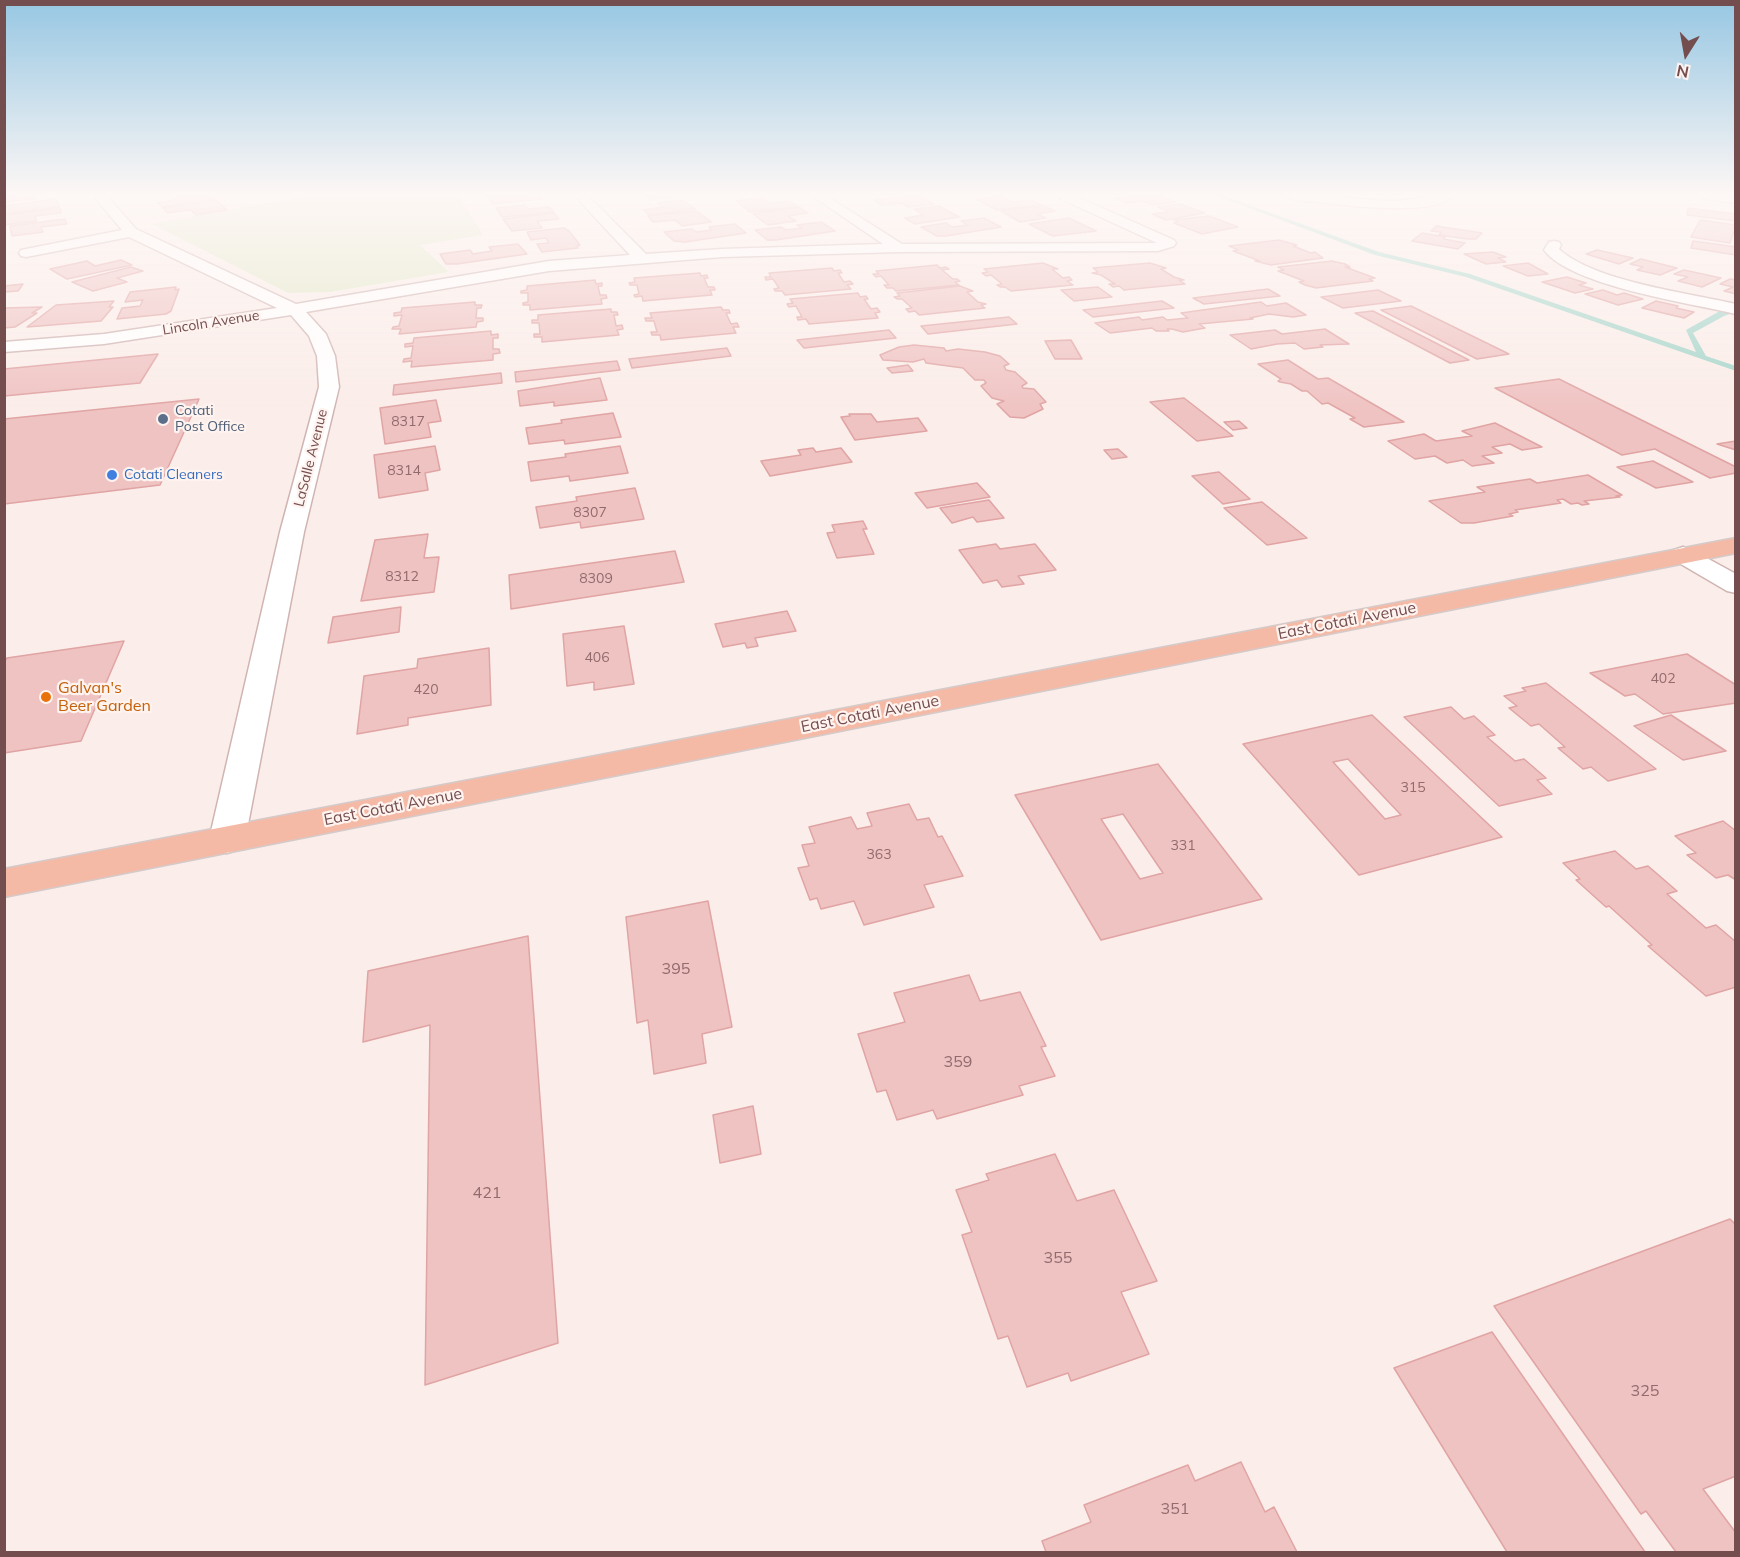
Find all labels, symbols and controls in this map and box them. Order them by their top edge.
north arrow [1656,24,1716,84]
text: N [1675,61,1690,83]
street label: Lincoln Avenue [161,307,261,339]
place label: Cotati Post Office [175,403,245,436]
street label: LaSalle Avenue [291,408,331,508]
marker: Cotati Post Office [156,412,170,426]
house number: 8317 [391,414,425,430]
house number: 8314 [387,463,421,479]
place label: Cotati Cleaners [124,467,223,483]
marker: Cotati Cleaners [105,468,119,482]
house number: 8307 [573,505,607,521]
house number: 8312 [385,569,419,585]
house number: 8309 [579,571,613,587]
street label: East Cotati Avenue [1276,598,1418,644]
house number: 406 [584,650,610,666]
house number: 402 [1650,671,1676,687]
place label: Galvan's Beer Garden [58,678,151,716]
house number: 420 [413,682,439,698]
marker: Galvan's Beer Garden [39,690,53,704]
street label: East Cotati Avenue [799,691,941,737]
house number: 315 [1400,780,1426,796]
street label: East Cotati Avenue [322,784,464,830]
house number: 331 [1170,838,1196,854]
house number: 363 [866,847,892,863]
house number: 395 [662,959,690,979]
house number: 359 [944,1052,972,1072]
house number: 421 [473,1183,501,1203]
house number: 355 [1044,1248,1072,1268]
house number: 325 [1631,1381,1659,1401]
house number: 351 [1161,1499,1189,1519]

